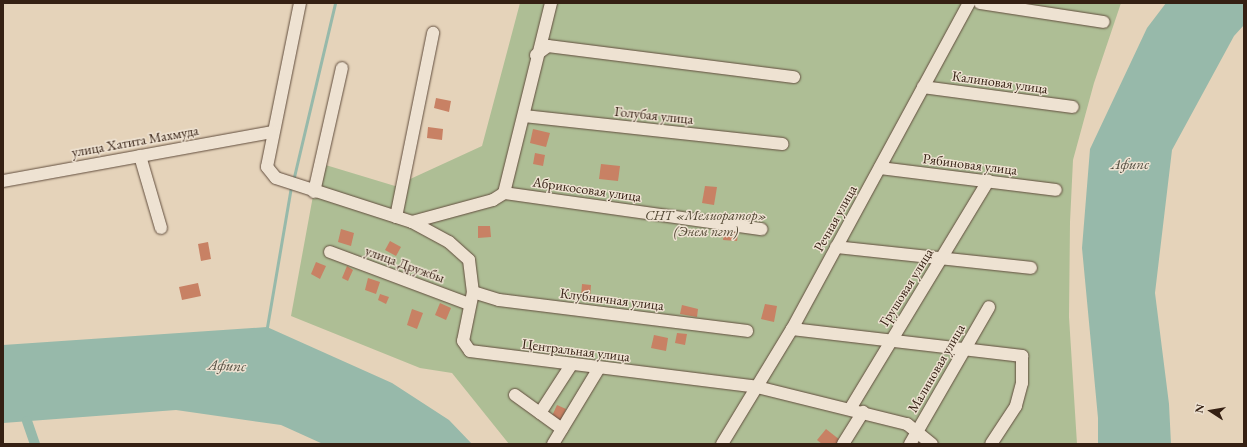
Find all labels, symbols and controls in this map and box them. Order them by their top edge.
street label: Калиновая улица [951,67,1049,97]
street label: Голубая улица [614,103,694,127]
street label: улица Хатита Махмуда [70,122,200,160]
street label: Рябиновая улица [922,150,1018,178]
water label: Афипс [1111,155,1149,173]
street label: Абрикосовая улица [532,173,642,205]
street label: Речная улица [810,182,860,254]
park label: СНТ «Мелиоратор» (Энем пгт) [645,207,767,240]
street label: улица Дружбы [363,242,447,286]
street label: Грушовая улица [875,245,937,329]
street label: Клубничная улица [559,284,665,314]
street label: Малиновая улица [904,321,968,415]
street label: Центральная улица [521,335,631,365]
water label: Афипс [208,355,246,375]
north arrow [1191,391,1231,431]
text: N [1191,403,1207,414]

